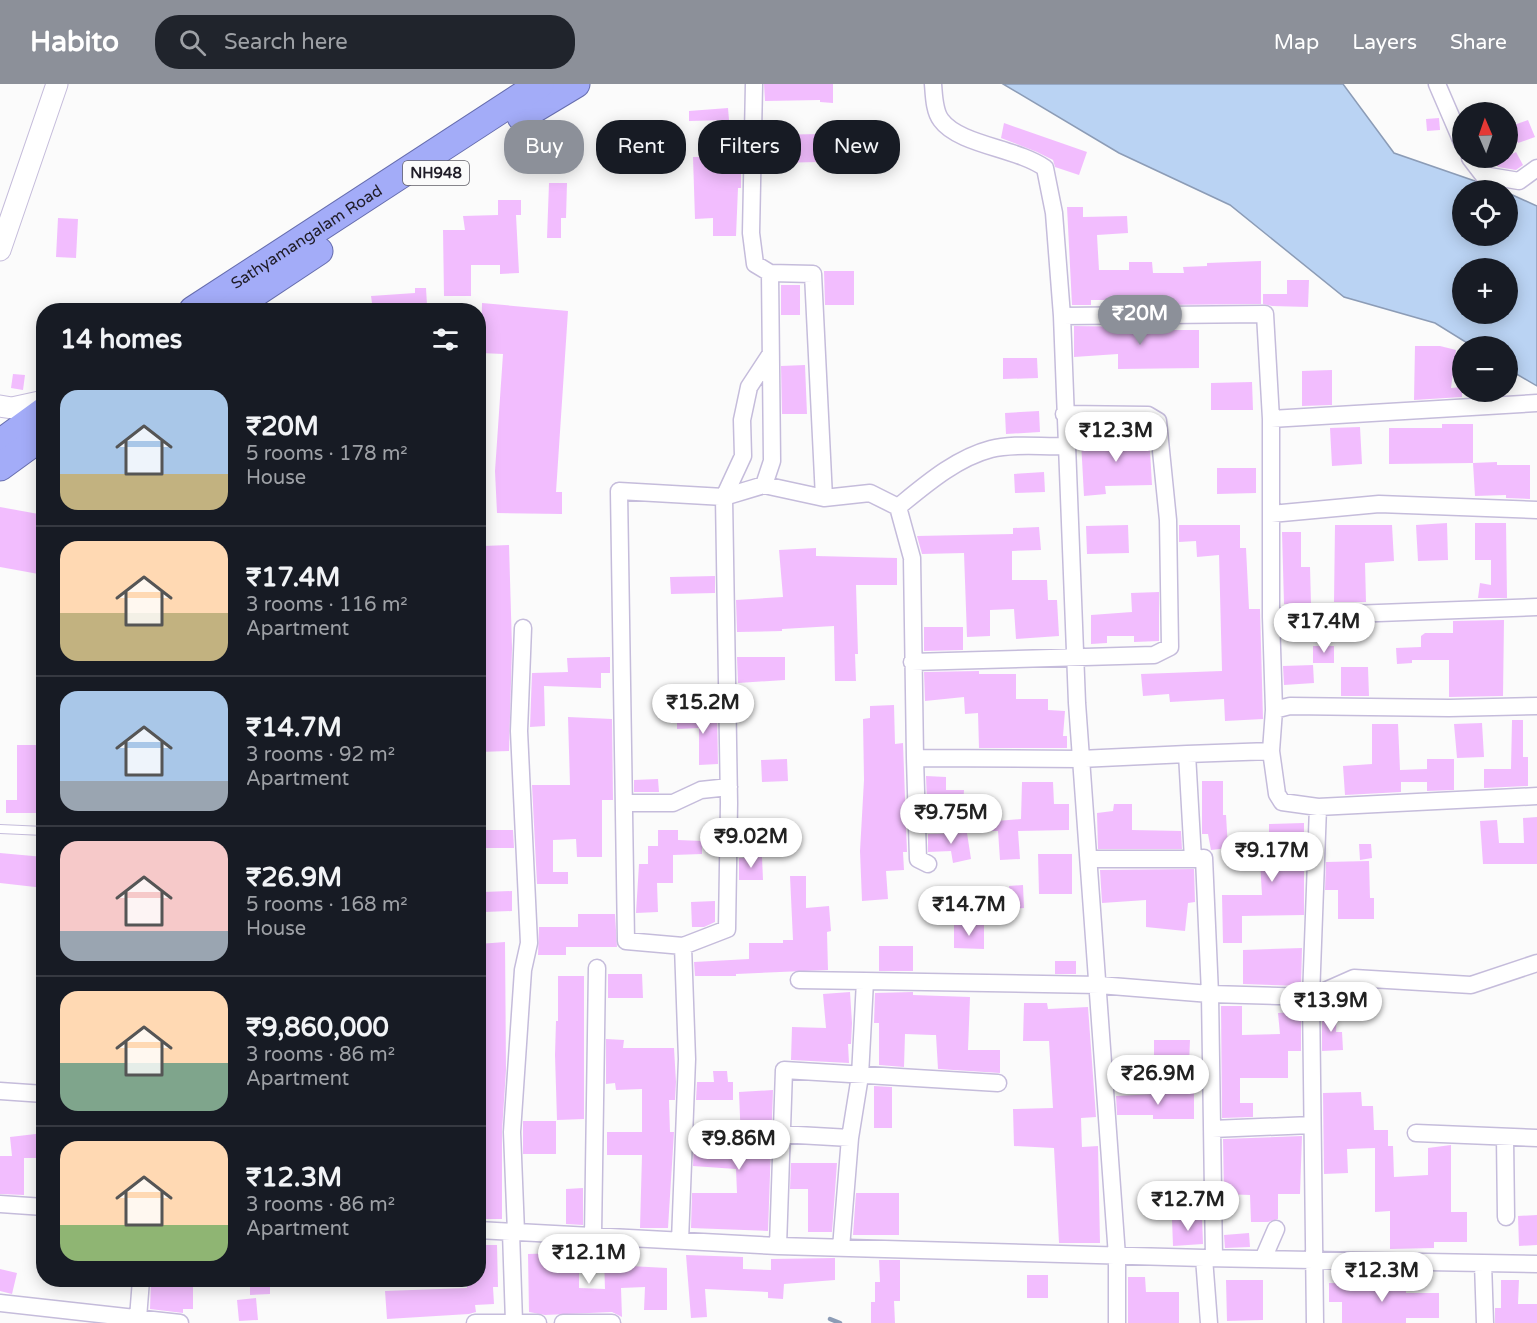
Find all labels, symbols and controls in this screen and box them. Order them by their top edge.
search box [155,15,575,69]
text: Habito [30,25,119,59]
icon: search [176,26,209,59]
text: Search here [224,29,348,55]
text: Map [1274,30,1319,55]
text: Layers [1352,30,1417,55]
text: Share [1450,30,1507,55]
north arrow [1452,102,1518,168]
map controls [1452,102,1518,402]
chip: Buy [504,120,584,174]
chip: Rent [596,120,686,174]
chip: Filters [698,120,801,174]
chip: New [813,120,900,174]
road number: NH948 [403,161,469,185]
button: locate [1452,180,1518,246]
street label: Sathyamangalam Road [227,181,386,294]
button: + [1452,258,1518,324]
pin: ₹20M [1104,295,1176,346]
text: ₹20M [1112,302,1168,326]
icon: filters [429,323,462,356]
text: 14 homes [60,324,182,355]
button: − [1452,336,1518,402]
text: ₹20M [246,411,319,442]
pin: ₹12.3M [1067,412,1165,463]
icon: home [108,414,180,486]
text: ₹12.3M [1079,419,1153,443]
text: 5 rooms · 178 m² [246,442,408,466]
text: House [246,466,306,490]
text: ₹17.4M [246,562,340,593]
icon: home [108,565,180,637]
text: 3 rooms · 116 m² [246,593,408,617]
pin: ₹17.4M [1275,603,1373,654]
text: ₹17.4M [1288,610,1360,634]
text: Apartment [246,617,349,641]
pin: ₹15.2M [654,684,752,735]
text: ₹15.2M [666,691,740,715]
text: ₹14.7M [246,712,342,743]
icon: home [108,715,180,787]
text: 3 rooms · 92 m² [246,743,395,767]
text: Apartment [246,767,349,791]
pin: ₹9.75M [902,794,1000,845]
text: ₹9.75M [914,801,988,825]
pin: ₹9.02M [702,818,800,869]
text: ₹9.02M [714,825,788,849]
pin: ₹9.17M [1223,832,1321,883]
text: ₹9.17M [1235,839,1309,863]
text: ₹26.9M [246,862,342,893]
icon: home [108,865,180,937]
pin: ₹14.7M [920,886,1018,937]
text: 5 rooms · 168 m² [246,893,408,917]
text: ₹14.7M [932,893,1006,917]
text: House [246,917,306,941]
pin: ₹13.9M [1282,982,1380,1033]
text: ₹13.9M [1294,989,1368,1013]
text: ₹9,860,000 [246,1012,389,1043]
icon: home [108,1015,180,1087]
text: 3 rooms · 86 m² [246,1043,395,1067]
pin: ₹26.9M [1109,1055,1207,1106]
text: ₹26.9M [1121,1062,1195,1086]
text: Apartment [246,1067,349,1091]
pin: ₹9.86M [690,1120,788,1171]
text: ₹9.86M [702,1127,776,1151]
text: ₹12.3M [246,1162,342,1193]
icon: home [108,1165,180,1237]
pin: ₹12.7M [1139,1181,1237,1232]
text: ₹12.7M [1151,1188,1225,1212]
text: 3 rooms · 86 m² [246,1193,395,1217]
text: Apartment [246,1217,349,1241]
pin: ₹12.1M [540,1234,638,1285]
text: ₹12.1M [552,1241,626,1265]
pin: ₹12.3M [1333,1252,1431,1303]
text: ₹12.3M [1345,1259,1419,1283]

